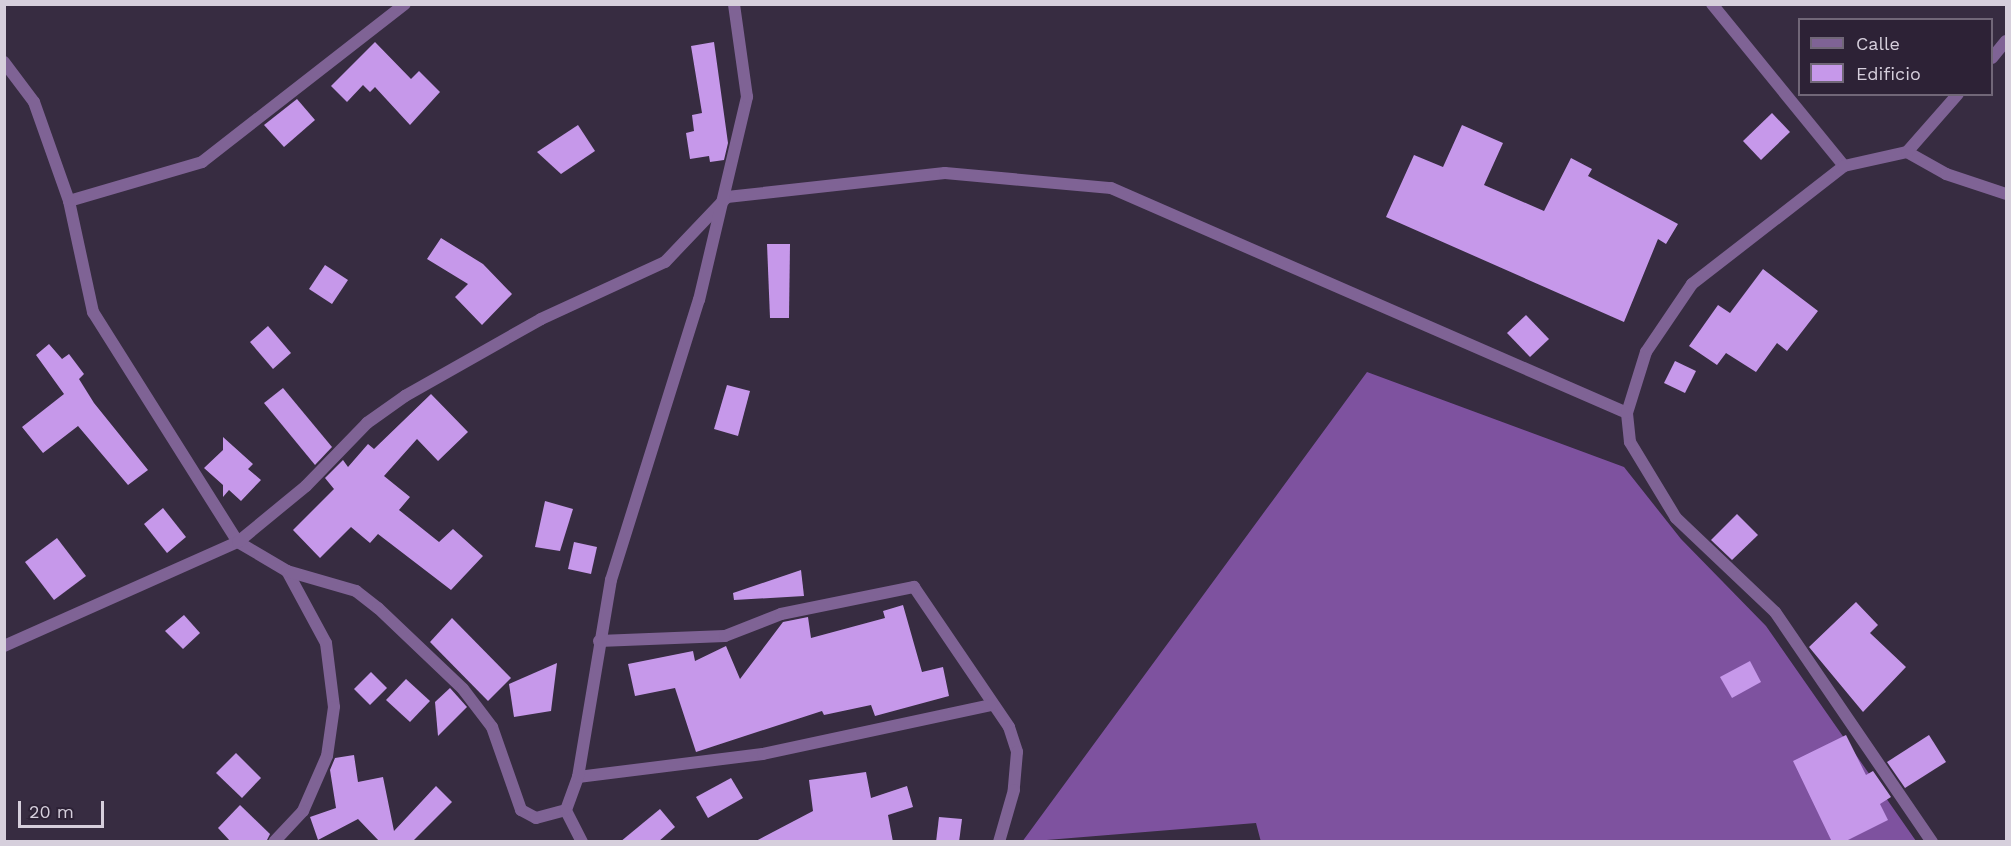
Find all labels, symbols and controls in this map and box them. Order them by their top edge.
legend [1798,18,1993,96]
text: Calle [1856,33,1900,54]
text: Edificio [1856,63,1921,84]
scale bar [21,789,106,827]
text: 20 m [29,801,74,822]

